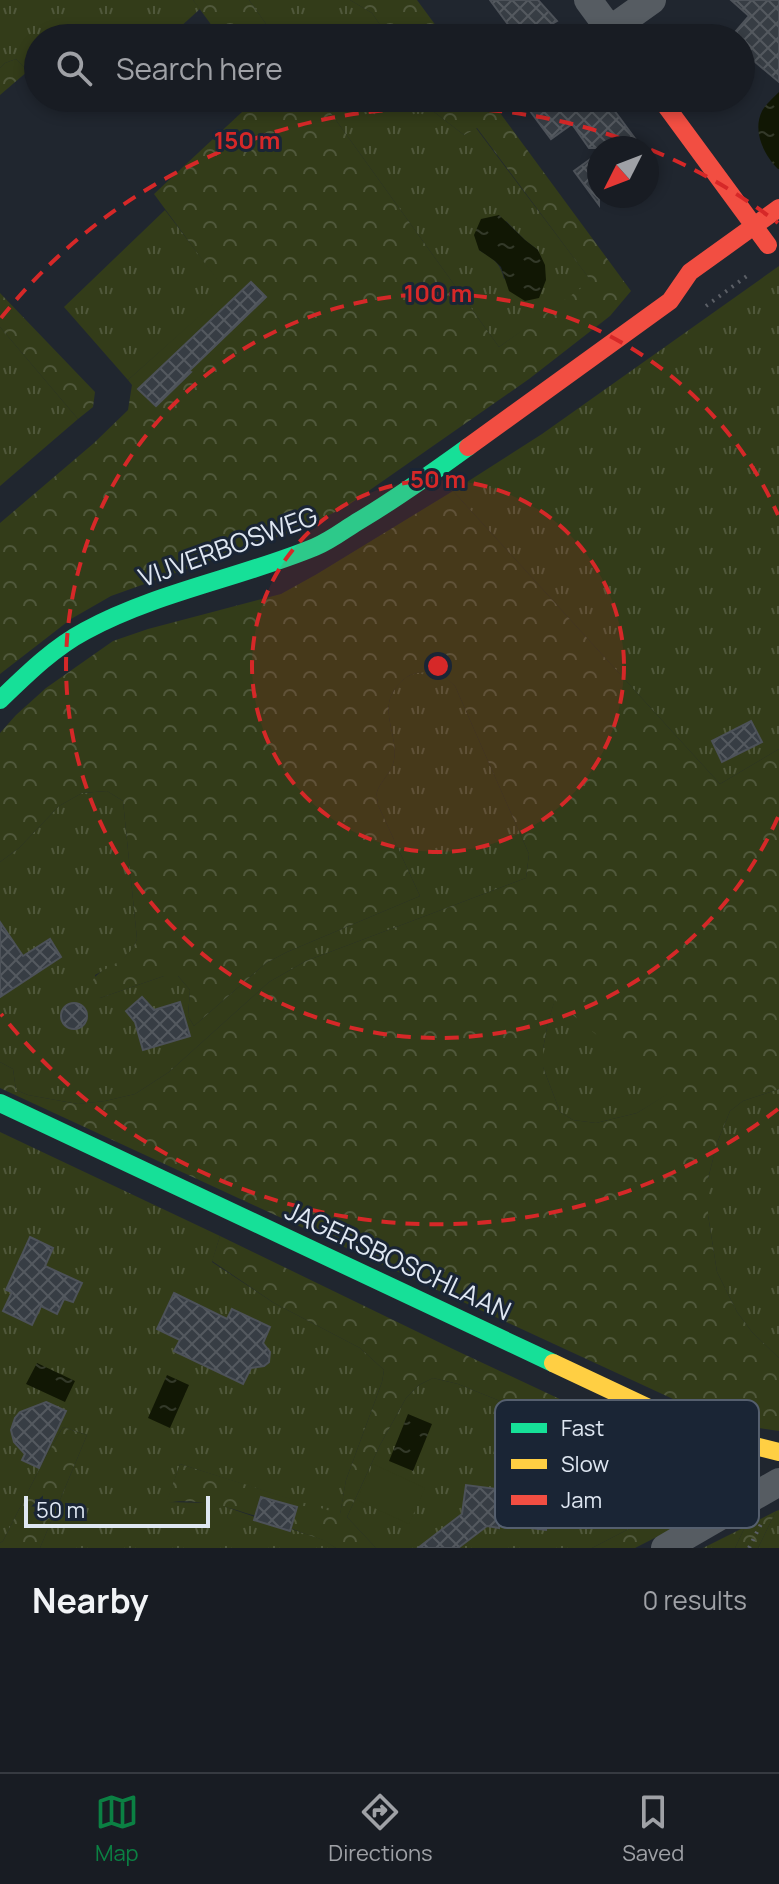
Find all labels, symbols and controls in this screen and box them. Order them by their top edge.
search box [24,24,755,112]
icon: search [52,46,96,90]
text: Search here [116,48,283,89]
text: 150 m [214,123,280,156]
north arrow [587,136,659,208]
text: 100 m [404,276,472,309]
text: 50 m [410,462,466,495]
street label: VIJVERBOSWEG [133,497,322,595]
centre of rings [424,652,452,680]
street label: JAGERSBOSCHLAAN [280,1192,517,1328]
legend [495,1400,759,1528]
text: Fast [561,1413,604,1443]
text: Slow [561,1449,609,1479]
text: Jam [561,1485,602,1515]
scale bar [24,1492,210,1528]
text: 50 m [36,1495,85,1525]
text: Nearby [32,1577,148,1623]
text: 0 results [642,1582,747,1618]
tab: Map [95,1790,139,1868]
tab: Directions [328,1790,433,1868]
tab: Saved [622,1790,684,1868]

